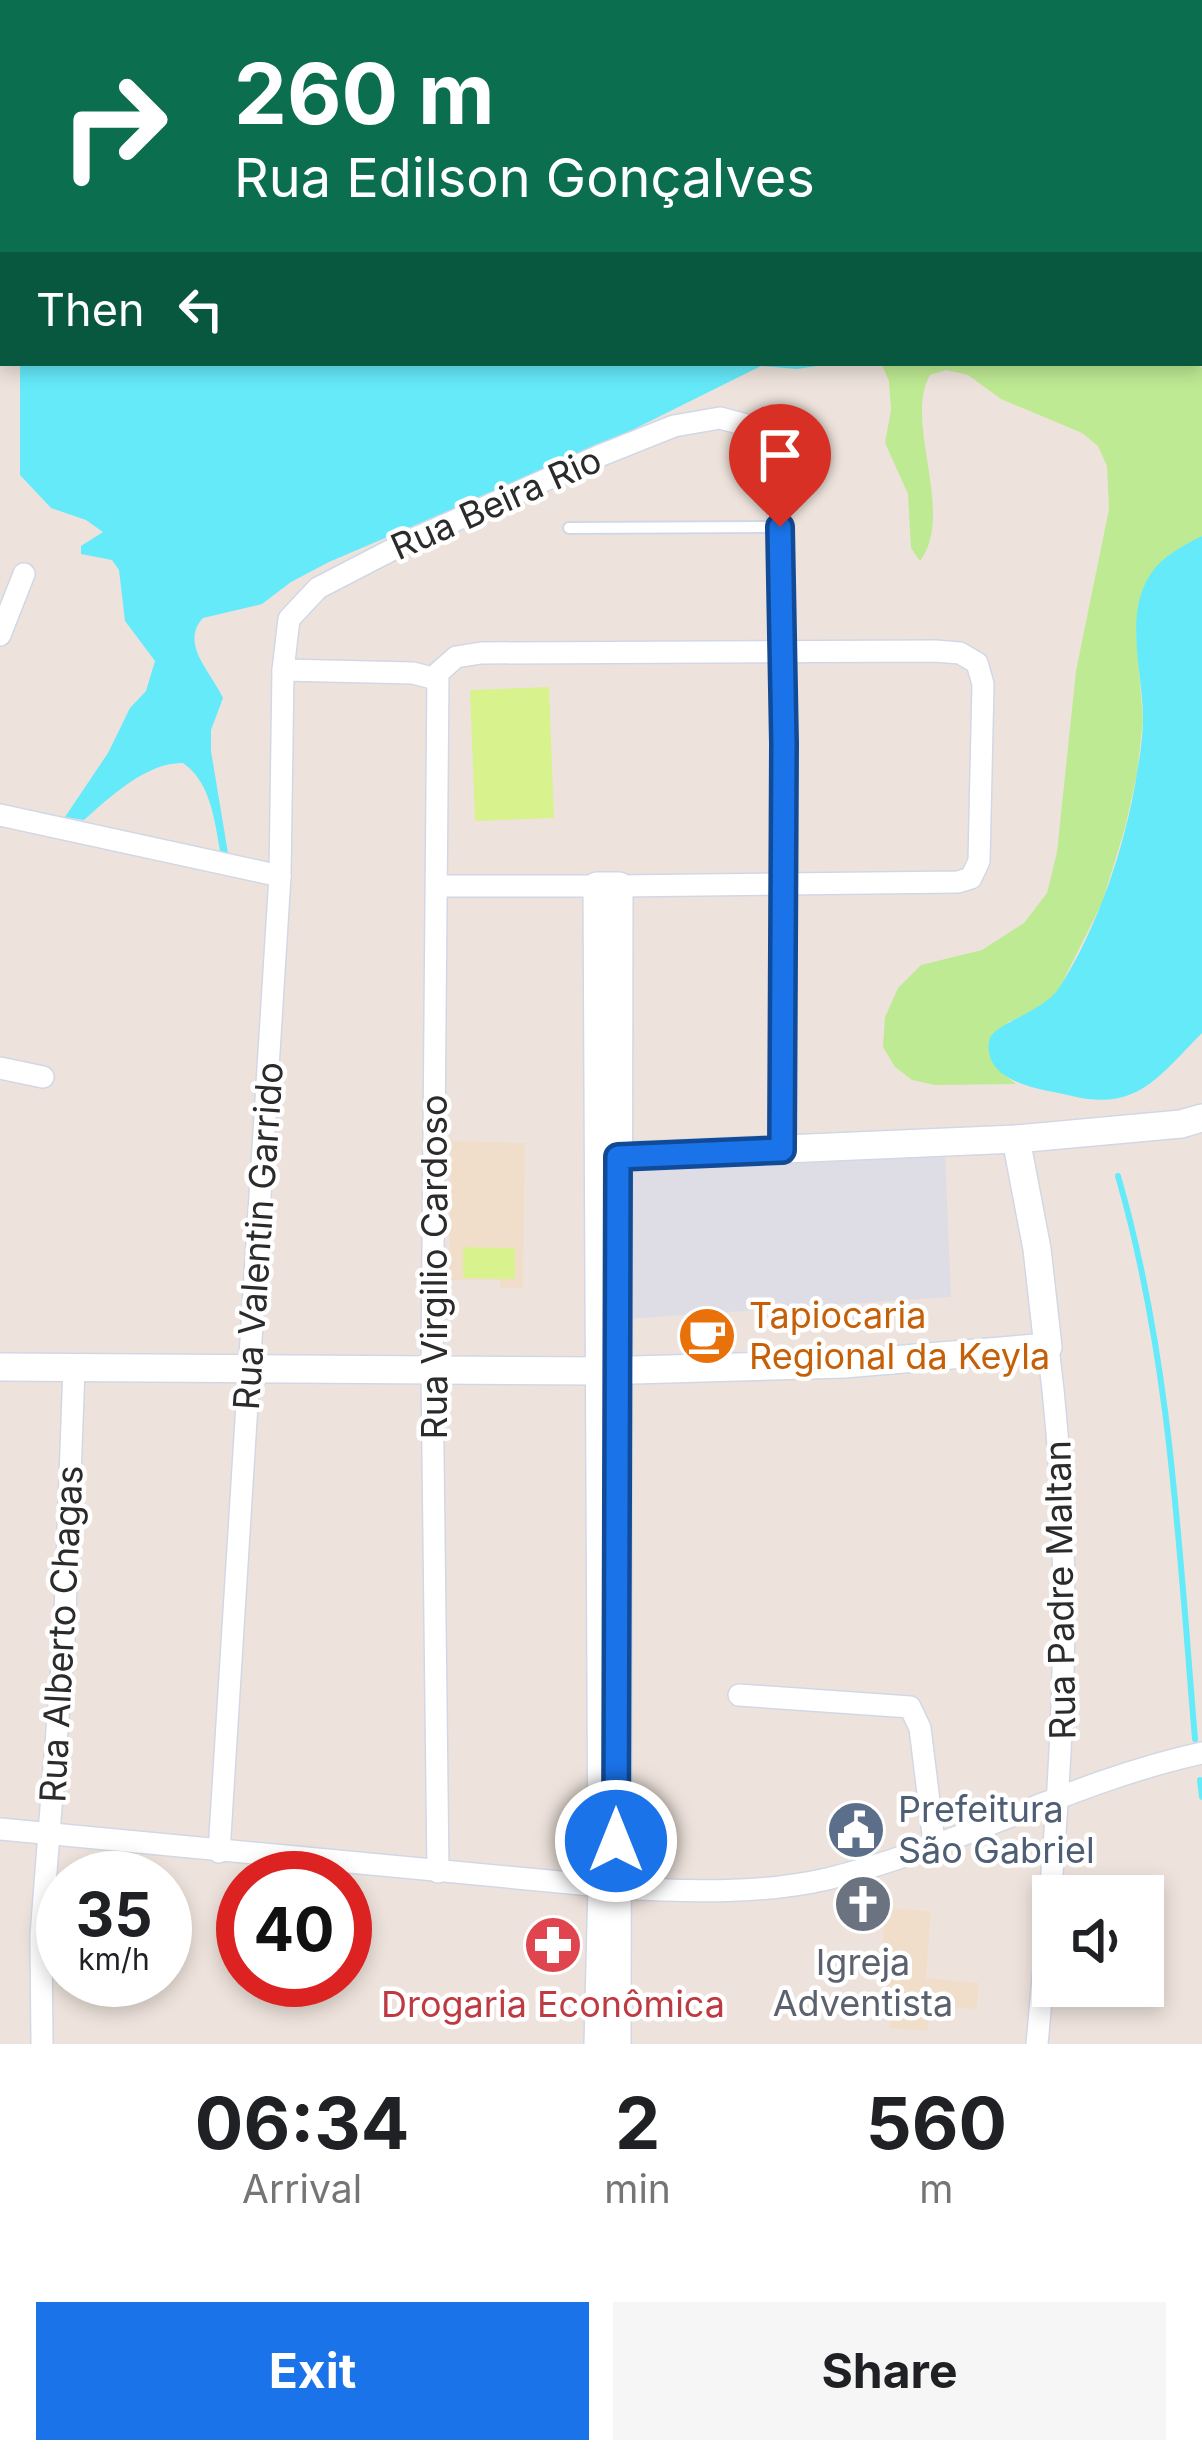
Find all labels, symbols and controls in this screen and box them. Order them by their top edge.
text: 260 m [234,43,495,144]
icon: right [36,48,192,204]
text: Rua Edilson Gonçalves [234,145,815,210]
icon: left [168,276,234,342]
text: Then [36,282,144,337]
pin [729,404,831,527]
icon: arrive [747,422,813,488]
street label: Rua Beira Rio [384,437,608,569]
street label: Rua Valentin Garrido [224,1061,292,1411]
street label: Rua Virgilio Cardoso [412,1095,456,1439]
place label: Tapiocaria Regional da Keyla [749,1293,1050,1378]
cafe icon: Tapiocaria Regional da Keyla [676,1305,738,1367]
street label: Rua Padre Maltan [1035,1440,1085,1740]
street label: Rua Alberto Chagas [30,1464,92,1804]
position arrow [553,1778,679,1904]
place label: Prefeitura São Gabriel [898,1787,1095,1872]
public building icon: Prefeitura São Gabriel [825,1799,887,1861]
speed limit sign: 40 [216,1851,372,2007]
church icon: Igreja Adventista [832,1873,894,1935]
map controls [1032,1875,1164,2007]
button: sound [1032,1875,1164,2007]
text: 35 [75,1878,153,1950]
pharmacy icon: Drogaria Econômica [522,1914,584,1976]
place label: Igreja Adventista [773,1940,953,2025]
text: km/h [78,1941,150,1977]
place label: Drogaria Econômica [381,1982,725,2026]
text: 06:34 [195,2079,409,2166]
text: 2 [615,2079,660,2166]
text: 560 [866,2079,1007,2166]
text: Arrival [242,2165,362,2212]
text: min [604,2165,671,2212]
text: m [919,2165,954,2212]
button: Exit [36,2302,589,2440]
button: Share [613,2302,1166,2440]

